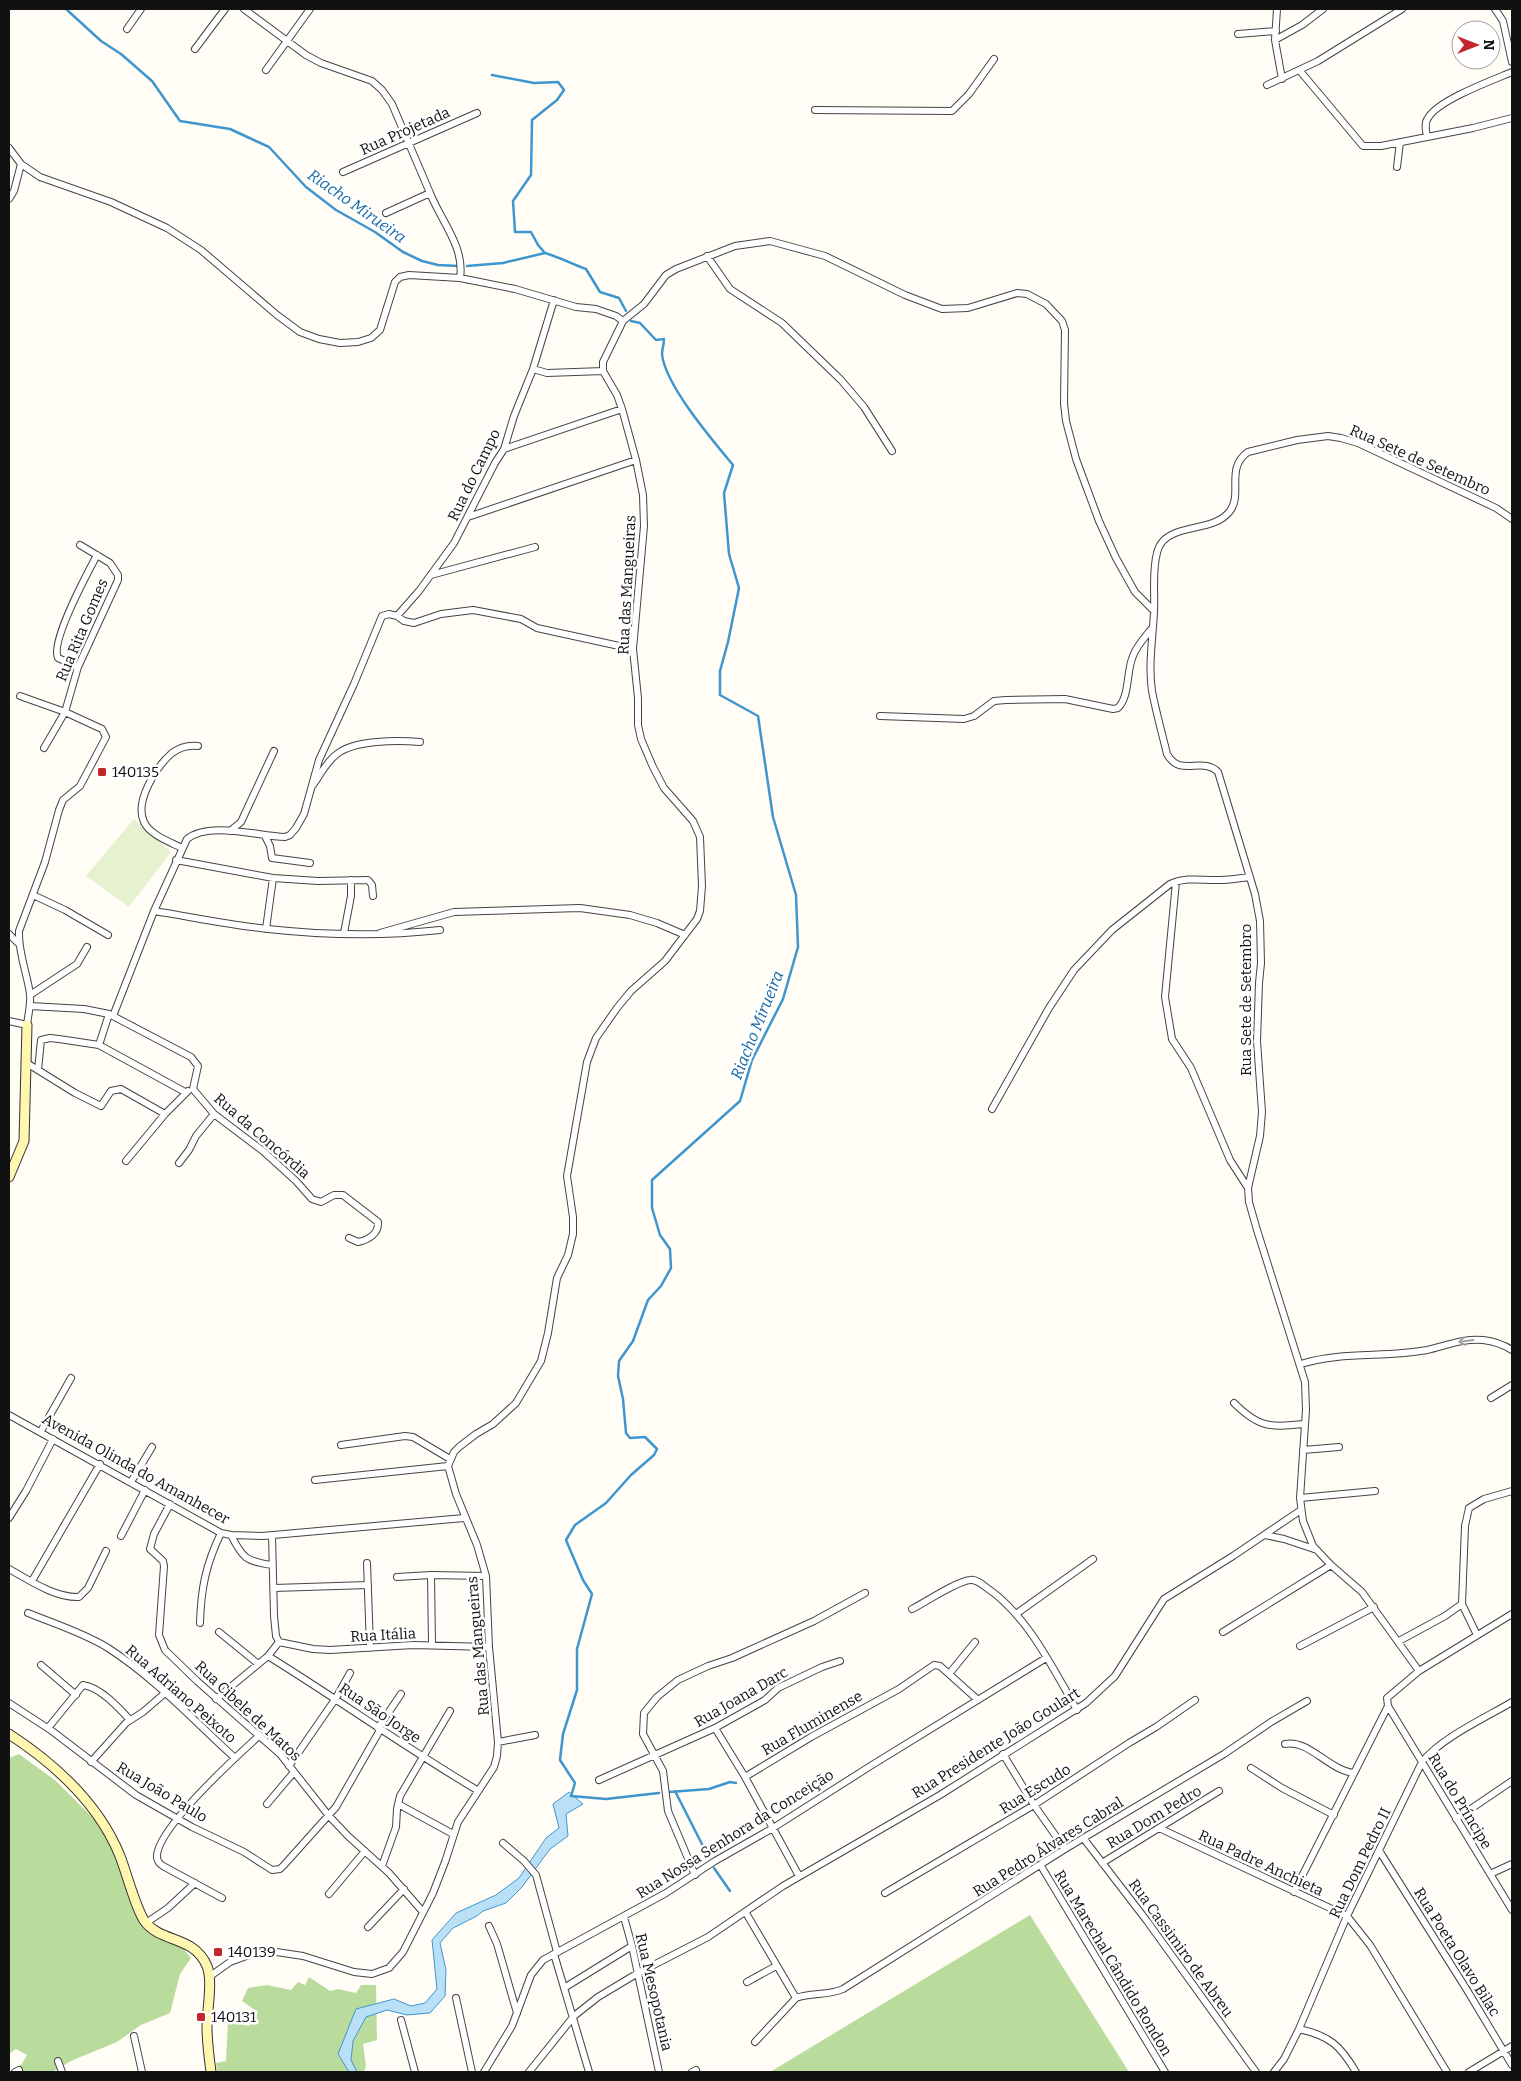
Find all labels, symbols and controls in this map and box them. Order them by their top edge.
north arrow [1451,20,1501,70]
text: N [1480,40,1497,51]
street label: Rua Projetada [357,103,453,159]
water label: Riacho Mirueira [304,165,410,247]
street label: Rua Sete de Setembro [1347,421,1493,499]
street label: Rua do Campo [444,426,504,524]
street label: Rua das Mangueiras [614,515,640,655]
street label: Rua Rita Gomes [52,576,112,684]
place label: 140135 [112,763,159,781]
marker: 140135 [96,766,108,778]
street label: Rua Sete de Setembro [1237,924,1255,1076]
water label: Riacho Mirueira [727,968,787,1082]
street label: Rua da Concórdia [210,1089,314,1183]
one-way arrow [1458,1337,1474,1347]
street label: Avenida Olinda do Amanhecer [39,1410,233,1528]
street label: Rua das Mangueiras [463,1576,493,1716]
street label: Rua Itália [350,1624,416,1646]
street label: Rua Adriano Peixoto [122,1641,240,1747]
street label: Rua Cibele de Matos [191,1657,305,1765]
street label: Rua Joana Darc [691,1663,791,1731]
street label: Rua São Jorge [336,1679,424,1747]
street label: Rua Presidente João Goulart [909,1683,1084,1802]
street label: Rua Fluminense [758,1687,866,1759]
street label: Rua do Príncipe [1424,1750,1496,1852]
street label: Rua João Paulo [113,1758,211,1826]
street label: Rua Escudo [996,1760,1074,1818]
street label: Rua Nossa Senhora da Conceição [633,1766,837,1902]
street label: Rua Dom Pedro [1103,1782,1205,1852]
street label: Rua Pedro Álvares Cabral [970,1793,1126,1901]
street label: Rua Dom Pedro II [1325,1805,1395,1921]
street label: Rua Padre Anchieta [1196,1826,1326,1900]
street label: Rua Marechal Cândido Rondon [1050,1867,1176,2060]
street label: Rua Cassimiro de Abreu [1125,1875,1237,2021]
street label: Rua Poeta Olavo Bilac [1410,1884,1504,2020]
street label: Rua Mesopotania [632,1931,676,2053]
place label: 140139 [228,1943,276,1961]
marker: 140139 [212,1946,224,1958]
place label: 140131 [211,2008,256,2026]
marker: 140131 [195,2011,207,2023]

